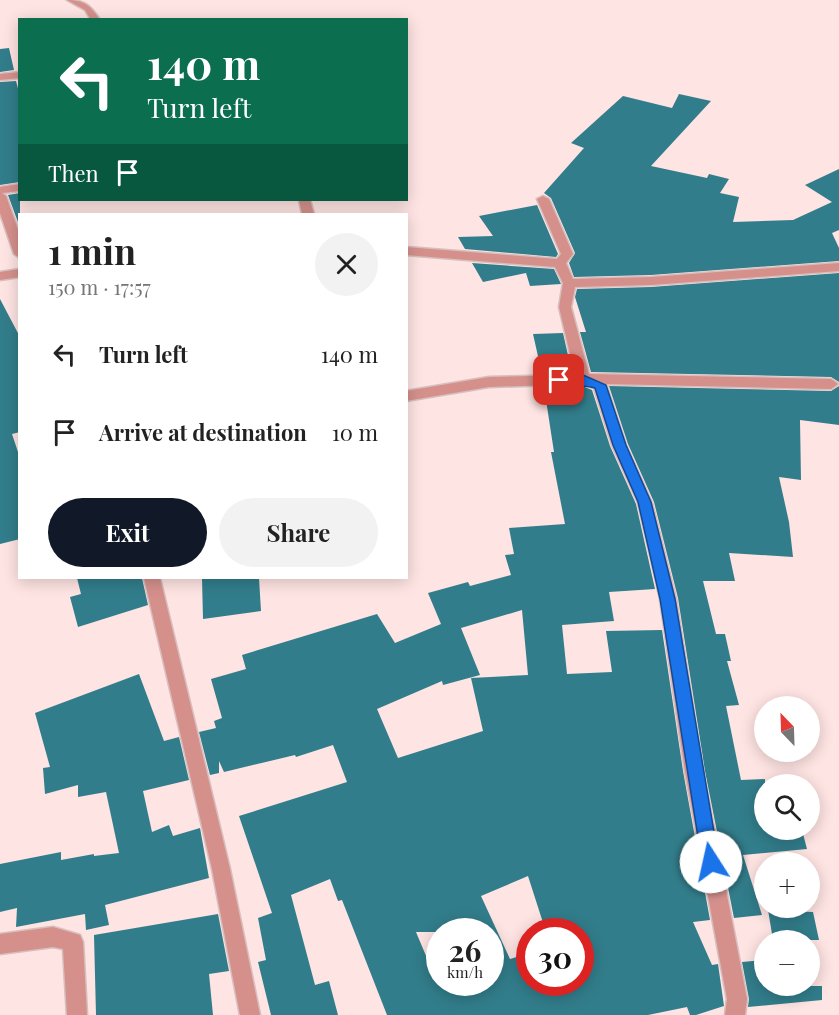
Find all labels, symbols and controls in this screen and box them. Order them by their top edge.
text: 140 m [147,35,260,91]
icon: left [48,42,126,120]
text: Turn left [147,89,251,125]
icon: arrive [111,156,144,189]
text: Then [48,158,99,188]
text: 1 min [48,226,136,274]
button: close [315,233,378,296]
text: 150 m · 17:57 [48,273,151,300]
icon: left [48,338,81,371]
text: Turn left [99,339,188,369]
text: 140 m [321,339,378,369]
pin [533,354,584,405]
icon: arrive [542,363,575,396]
icon: arrive [48,416,81,449]
text: Arrive at destination [99,417,307,447]
text: 10 m [332,417,378,447]
button: Exit [48,498,207,567]
button: Share [219,498,378,567]
north arrow [754,696,820,762]
map controls [754,696,820,996]
button: search [754,774,820,840]
position arrow [679,830,743,894]
button: + [754,852,820,918]
speed limit sign: 30 [516,918,594,996]
text: 26 [449,930,481,970]
button: − [754,930,820,996]
text: km/h [447,962,483,982]

